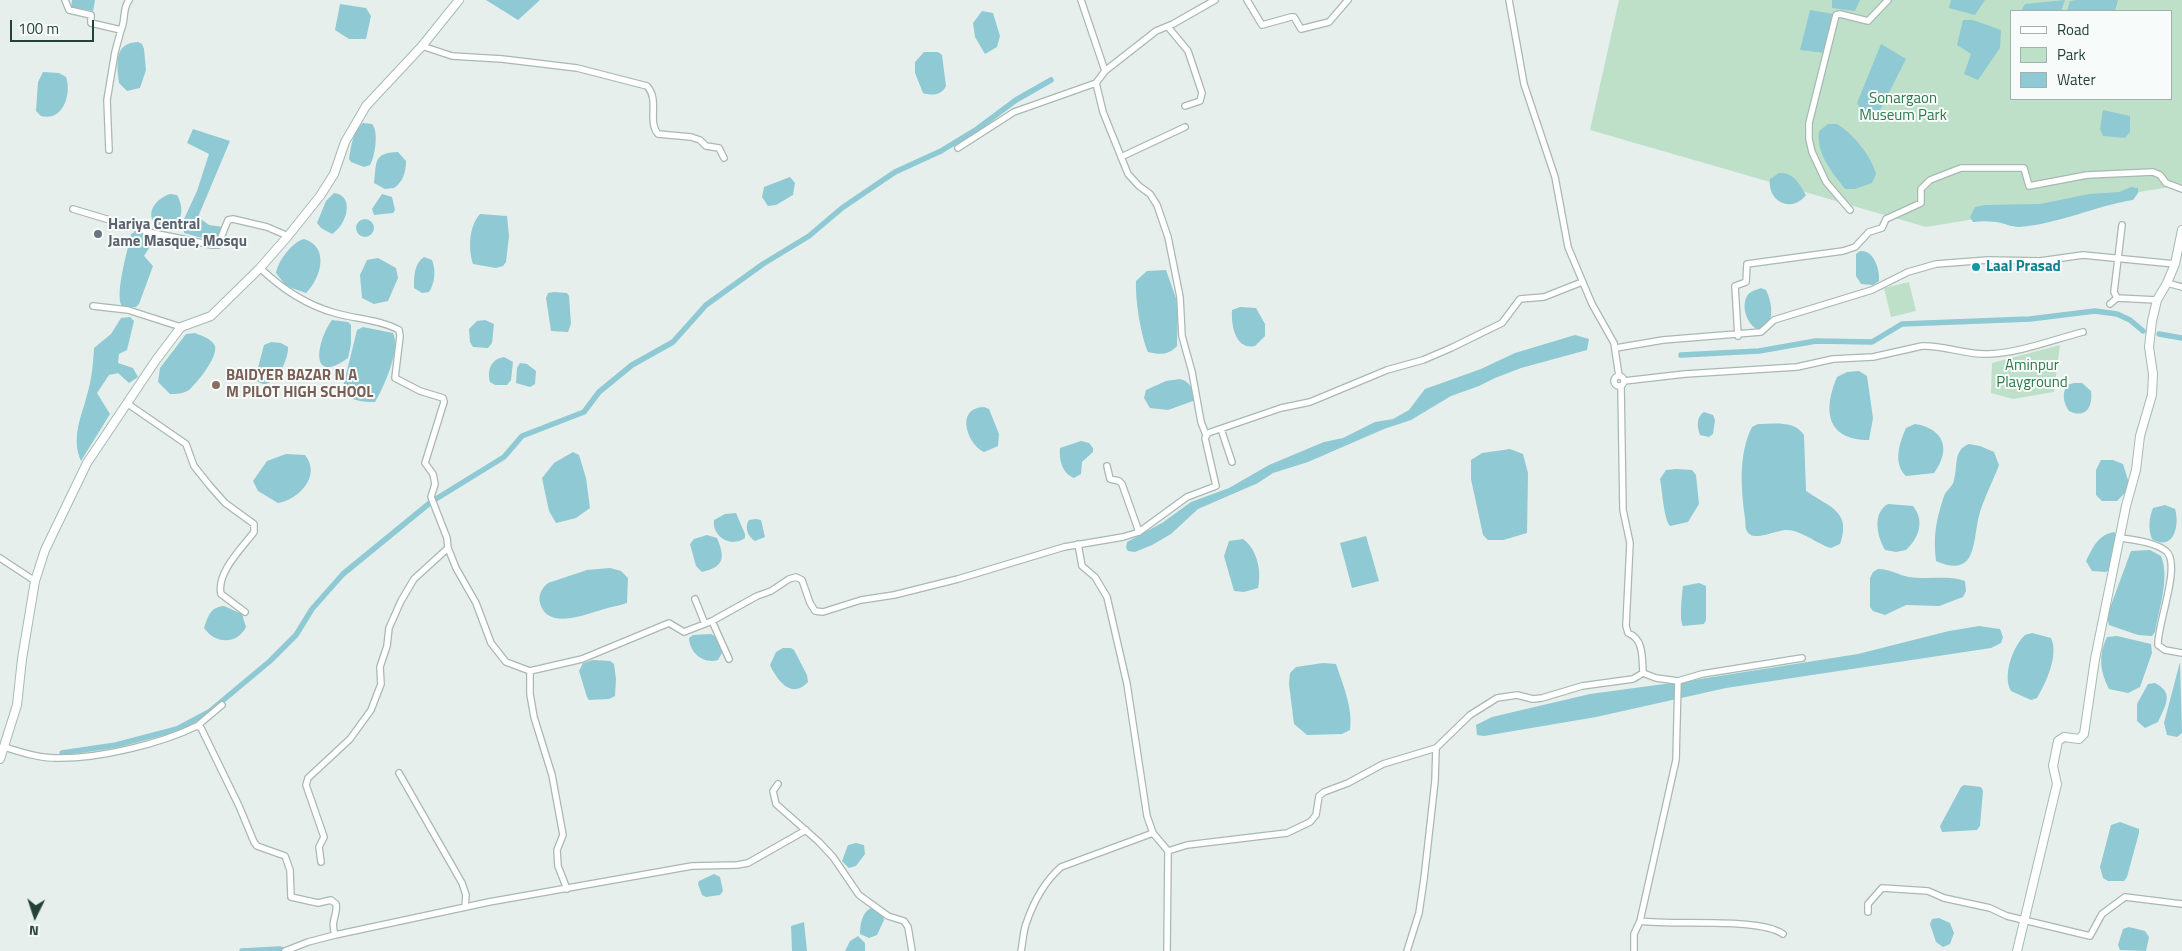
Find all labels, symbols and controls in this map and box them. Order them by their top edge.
scale bar [12,10,96,42]
legend [2010,10,2172,100]
text: 100 m [18,17,59,40]
text: Road [2057,18,2089,41]
text: Park [2057,43,2086,66]
text: Water [2057,68,2096,91]
park label: Sonargaon Museum Park [1859,90,1947,125]
place label: Hariya Central Jame Masque, Mosqu [108,216,247,251]
marker: Hariya Central Jame Masque, Mosqu [92,228,104,240]
place label: Laal Prasad [1986,258,2061,276]
marker: Laal Prasad [1970,261,1982,273]
park label: Aminpur Playground [1996,357,2068,392]
place label: BAIDYER BAZAR N A M PILOT HIGH SCHOOL [226,367,373,402]
marker: BAIDYER BAZAR N A M PILOT HIGH SCHOOL [210,379,222,391]
north arrow [10,891,60,941]
text: N [28,921,39,942]

